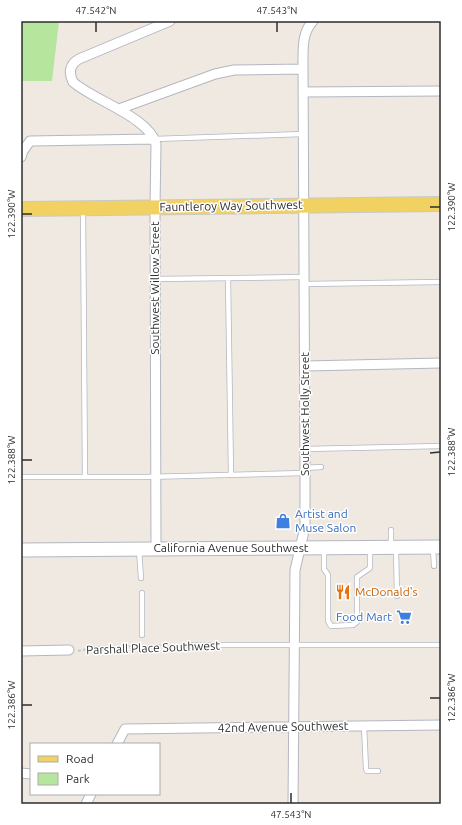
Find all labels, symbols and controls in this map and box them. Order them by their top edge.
text: 47.542°N [75,5,117,16]
text: 47.543°N [256,5,298,16]
text: 122.390°W [446,183,457,231]
text: 122.390°W [6,190,17,238]
street label: Fauntleroy Way Southwest [159,198,303,213]
street label: Southwest Willow Street [148,221,161,355]
street label: Southwest Holly Street [298,352,311,476]
text: 122.388°W [446,428,457,476]
text: 122.388°W [6,436,17,484]
place label: Artist and Muse Salon [295,507,356,534]
shop icon: Artist and Muse Salon [274,512,292,530]
street label: California Avenue Southwest [153,541,309,554]
restaurant icon: McDonald's [334,583,352,601]
place label: McDonald's [355,585,418,598]
supermarket icon: Food Mart [395,608,413,626]
place label: Food Mart [336,610,392,623]
street label: Parshall Place Southwest [86,639,220,656]
text: 122.386°W [446,674,457,722]
text: 122.386°W [6,681,17,729]
street label: 42nd Avenue Southwest [217,719,349,734]
legend [30,743,160,795]
text: Road [66,752,94,765]
text: Park [66,772,90,785]
text: 47.543°N [270,809,312,820]

